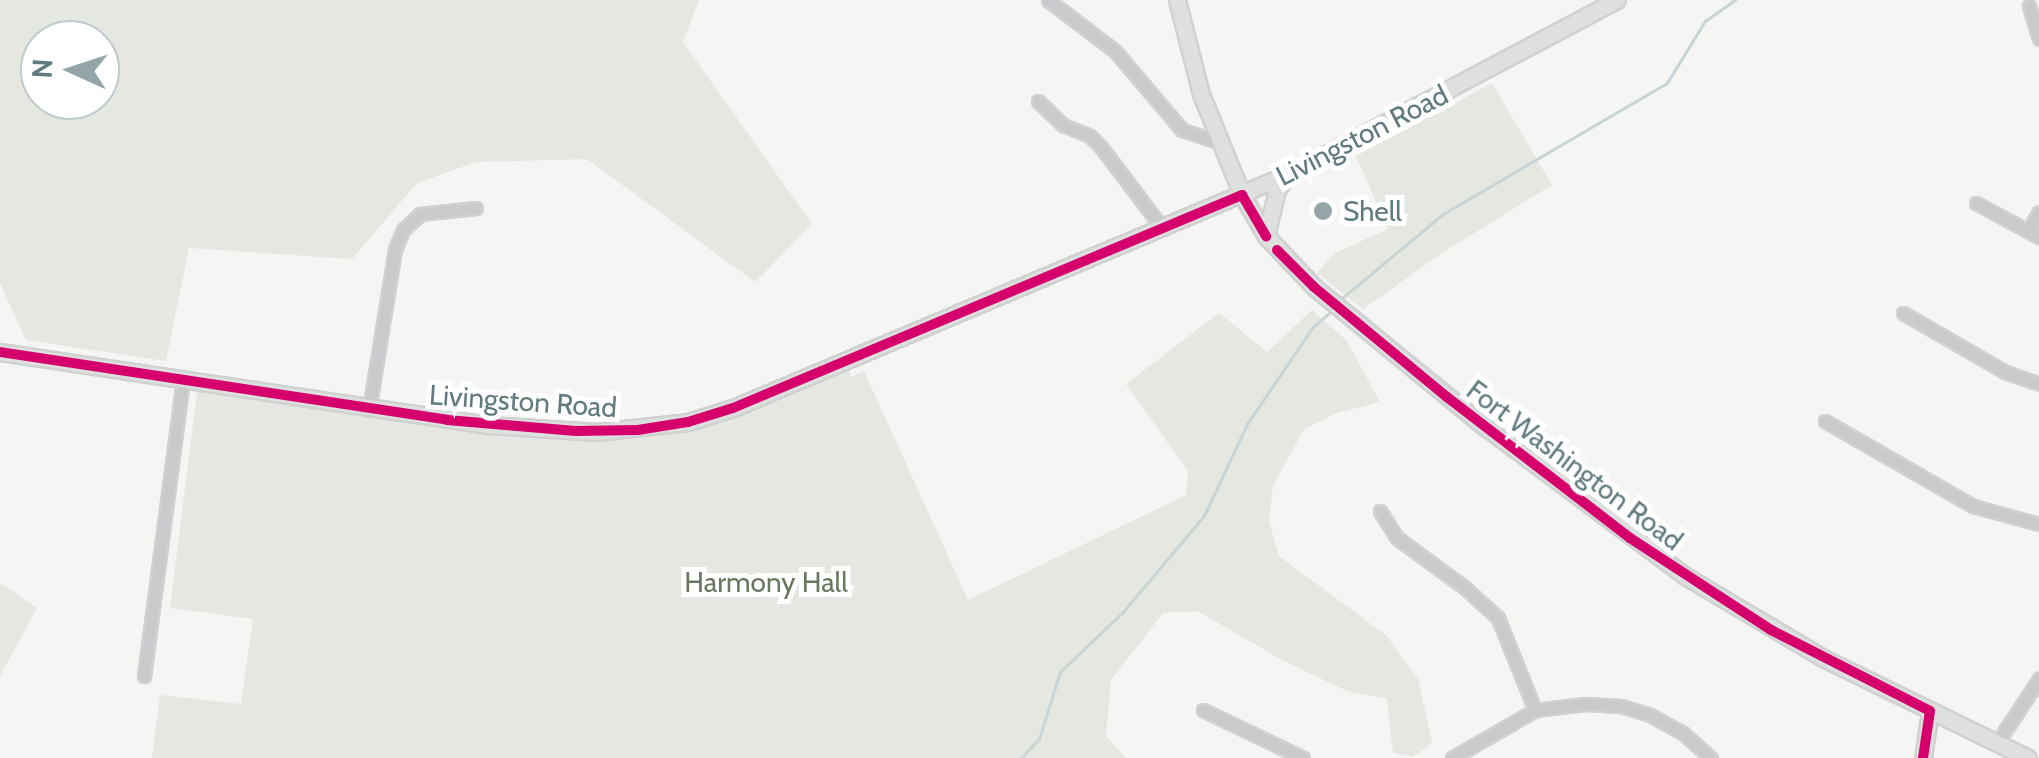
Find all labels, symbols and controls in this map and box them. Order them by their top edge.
north arrow [20,20,120,120]
text: N [25,58,60,79]
street label: Livingston Road [1270,77,1454,193]
place label: Shell [1343,194,1402,228]
marker: Shell [1312,200,1334,222]
street label: Fort Washington Road [1460,373,1690,557]
street label: Livingston Road [428,378,618,424]
park label: Harmony Hall [684,565,848,599]

